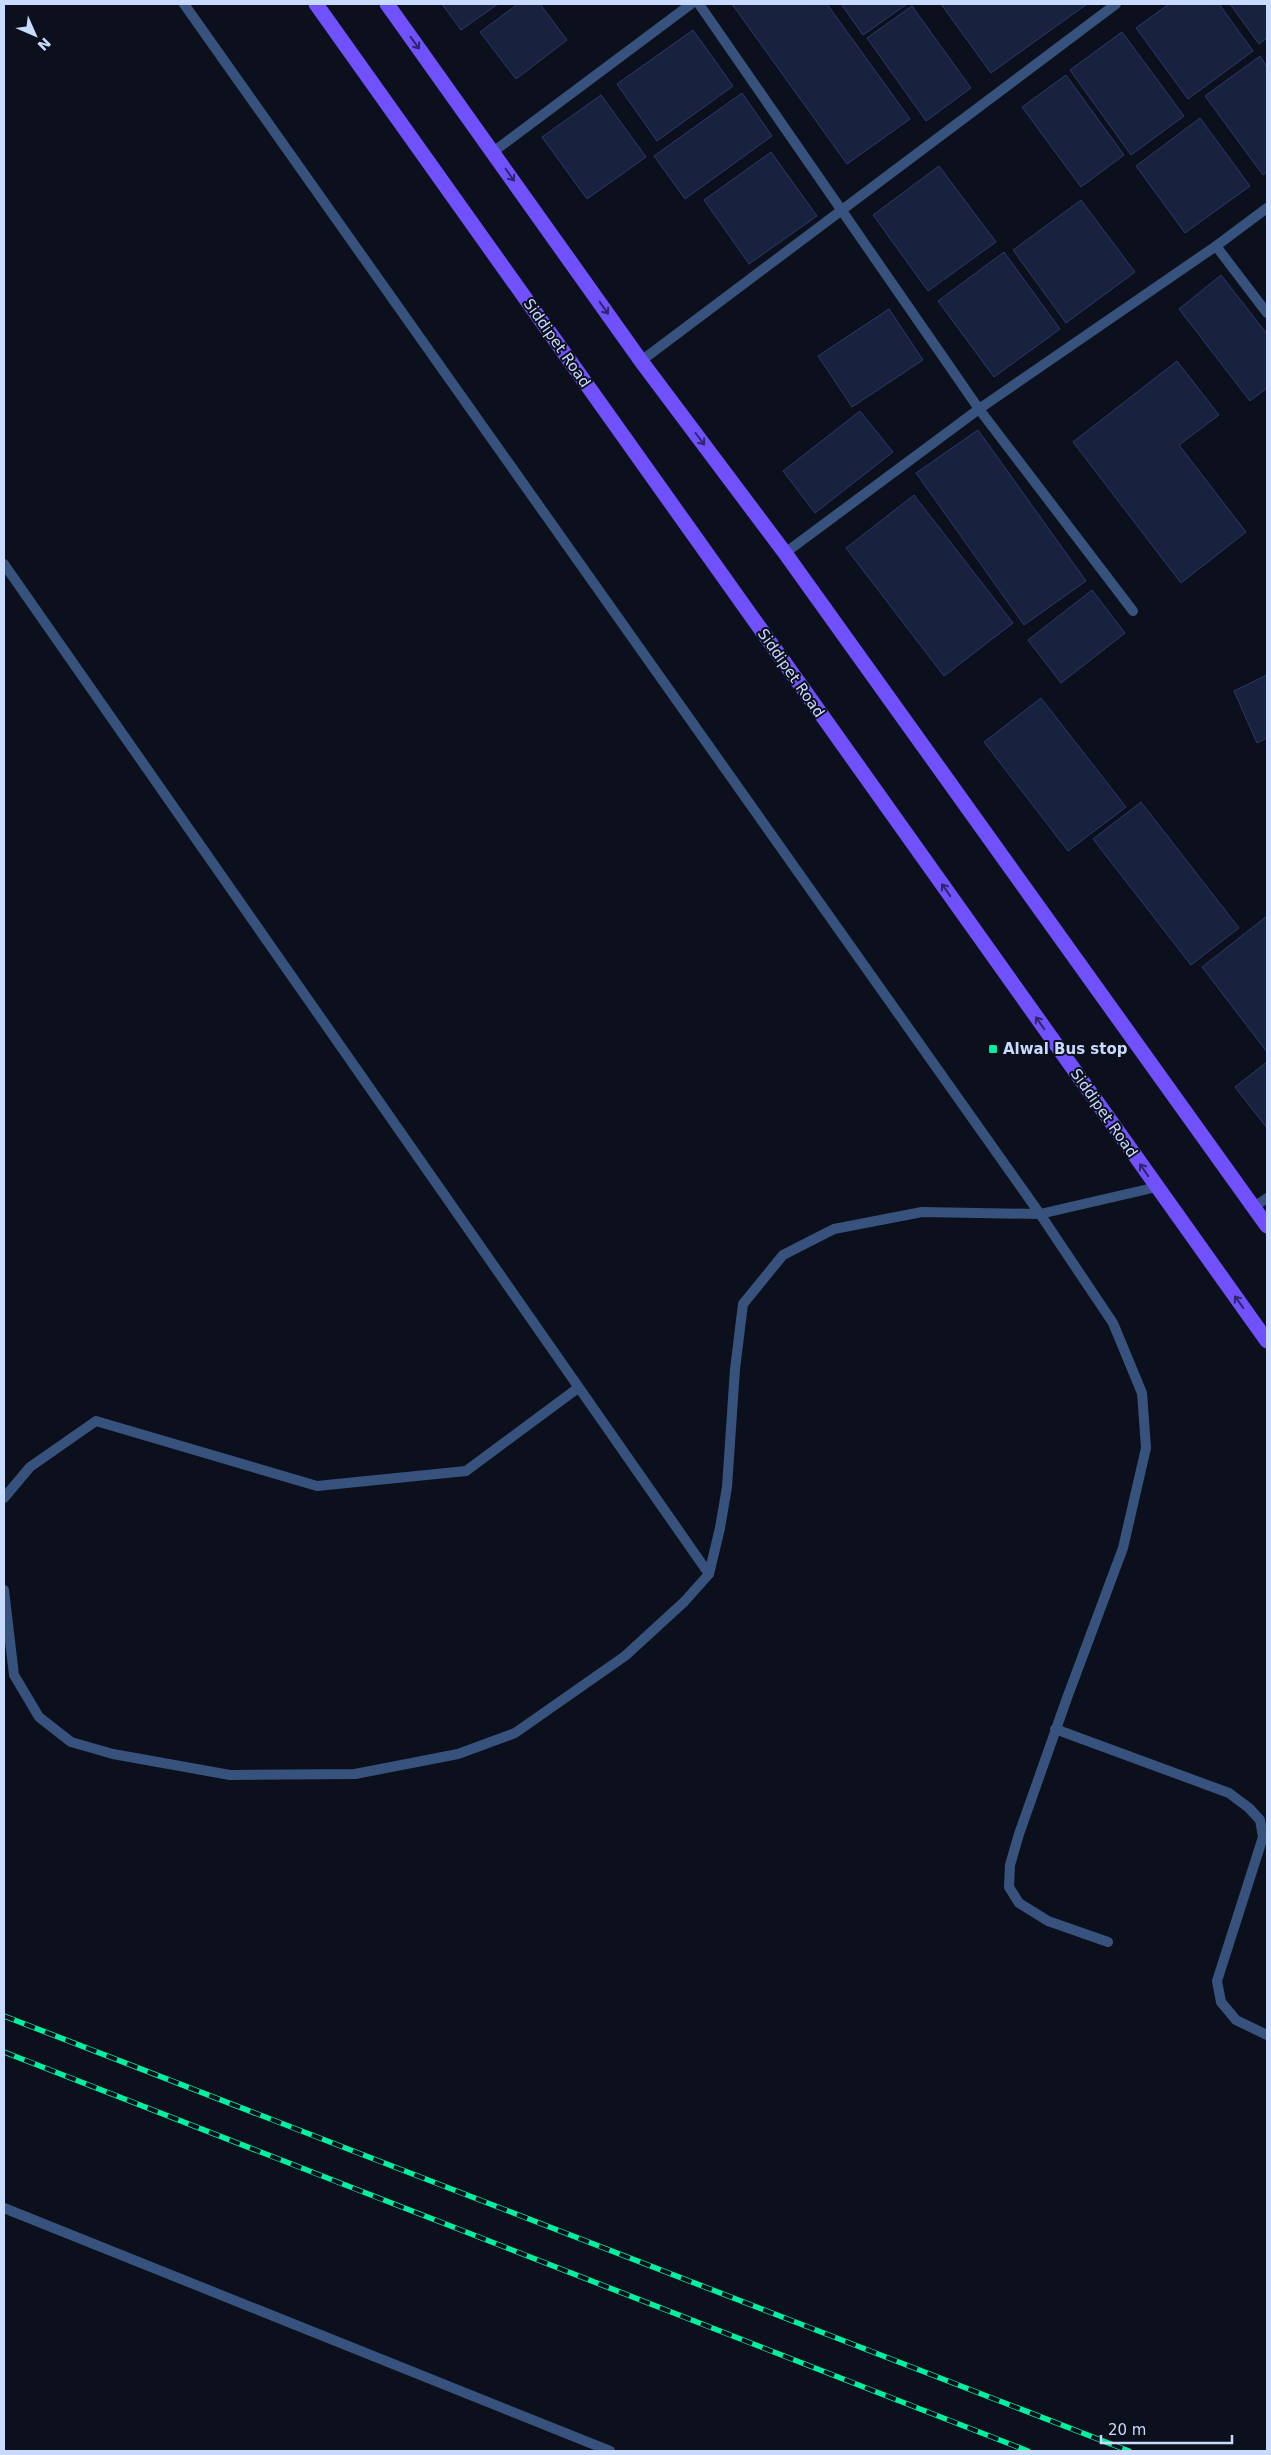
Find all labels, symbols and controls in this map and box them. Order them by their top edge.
north arrow [10,10,60,60]
text: N [34,34,54,54]
one-way arrow [410,36,420,50]
one-way arrow [505,168,515,182]
street label: Siddipet Road [520,295,594,391]
one-way arrow [599,301,609,315]
one-way arrow [694,432,705,445]
street label: Siddipet Road [754,625,828,721]
one-way arrow [941,883,951,897]
one-way arrow [1035,1016,1045,1030]
place label: Alwal Bus stop [1003,1040,1128,1058]
marker: Alwal Bus stop [987,1043,999,1055]
street label: Siddipet Road [1067,1065,1141,1161]
one-way arrow [1139,1163,1149,1177]
one-way arrow [1234,1295,1244,1309]
scale bar [1101,2412,1232,2444]
text: 20 m [1108,2421,1146,2439]

